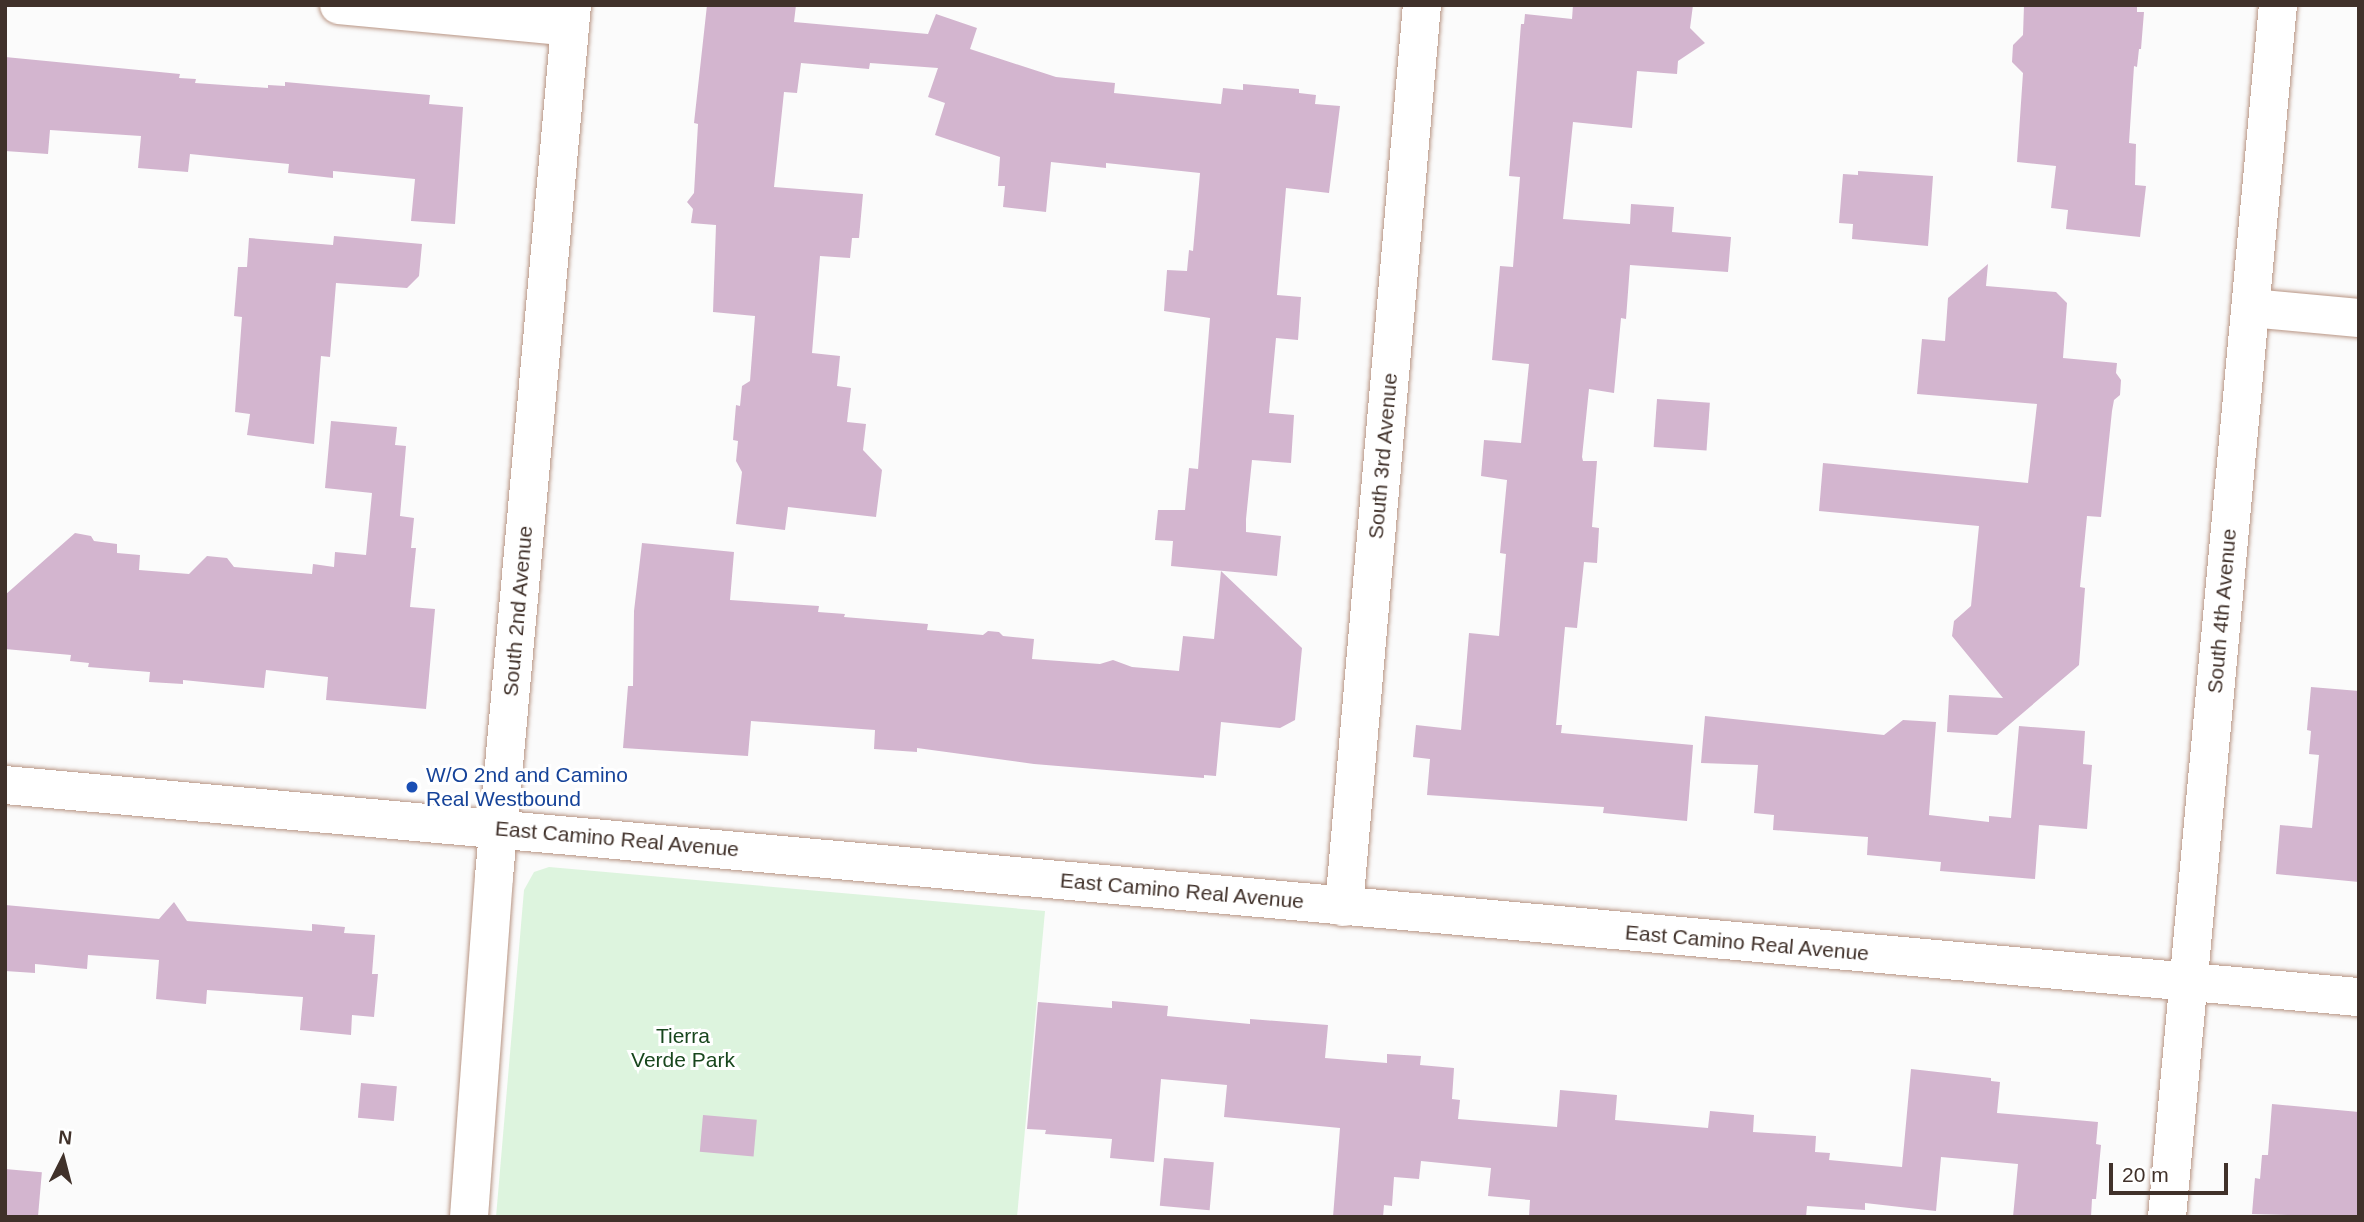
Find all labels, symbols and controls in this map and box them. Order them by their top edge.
street label: South 3rd Avenue [1363,371,1403,541]
street label: South 2nd Avenue [498,524,538,698]
street label: South 4th Avenue [2202,527,2242,695]
place label: W/O 2nd and Camino Real Westbound [426,762,628,812]
marker: W/O 2nd and Camino Real Westbound [404,779,420,795]
street label: East Camino Real Avenue [493,816,741,862]
street label: East Camino Real Avenue [1058,868,1306,914]
street label: East Camino Real Avenue [1623,920,1871,966]
park label: Tierra Verde Park [631,1023,735,1073]
north arrow [28,1124,98,1194]
text: N [57,1126,73,1149]
scale bar [2112,1148,2231,1192]
text: 20 m [2122,1163,2169,1186]

